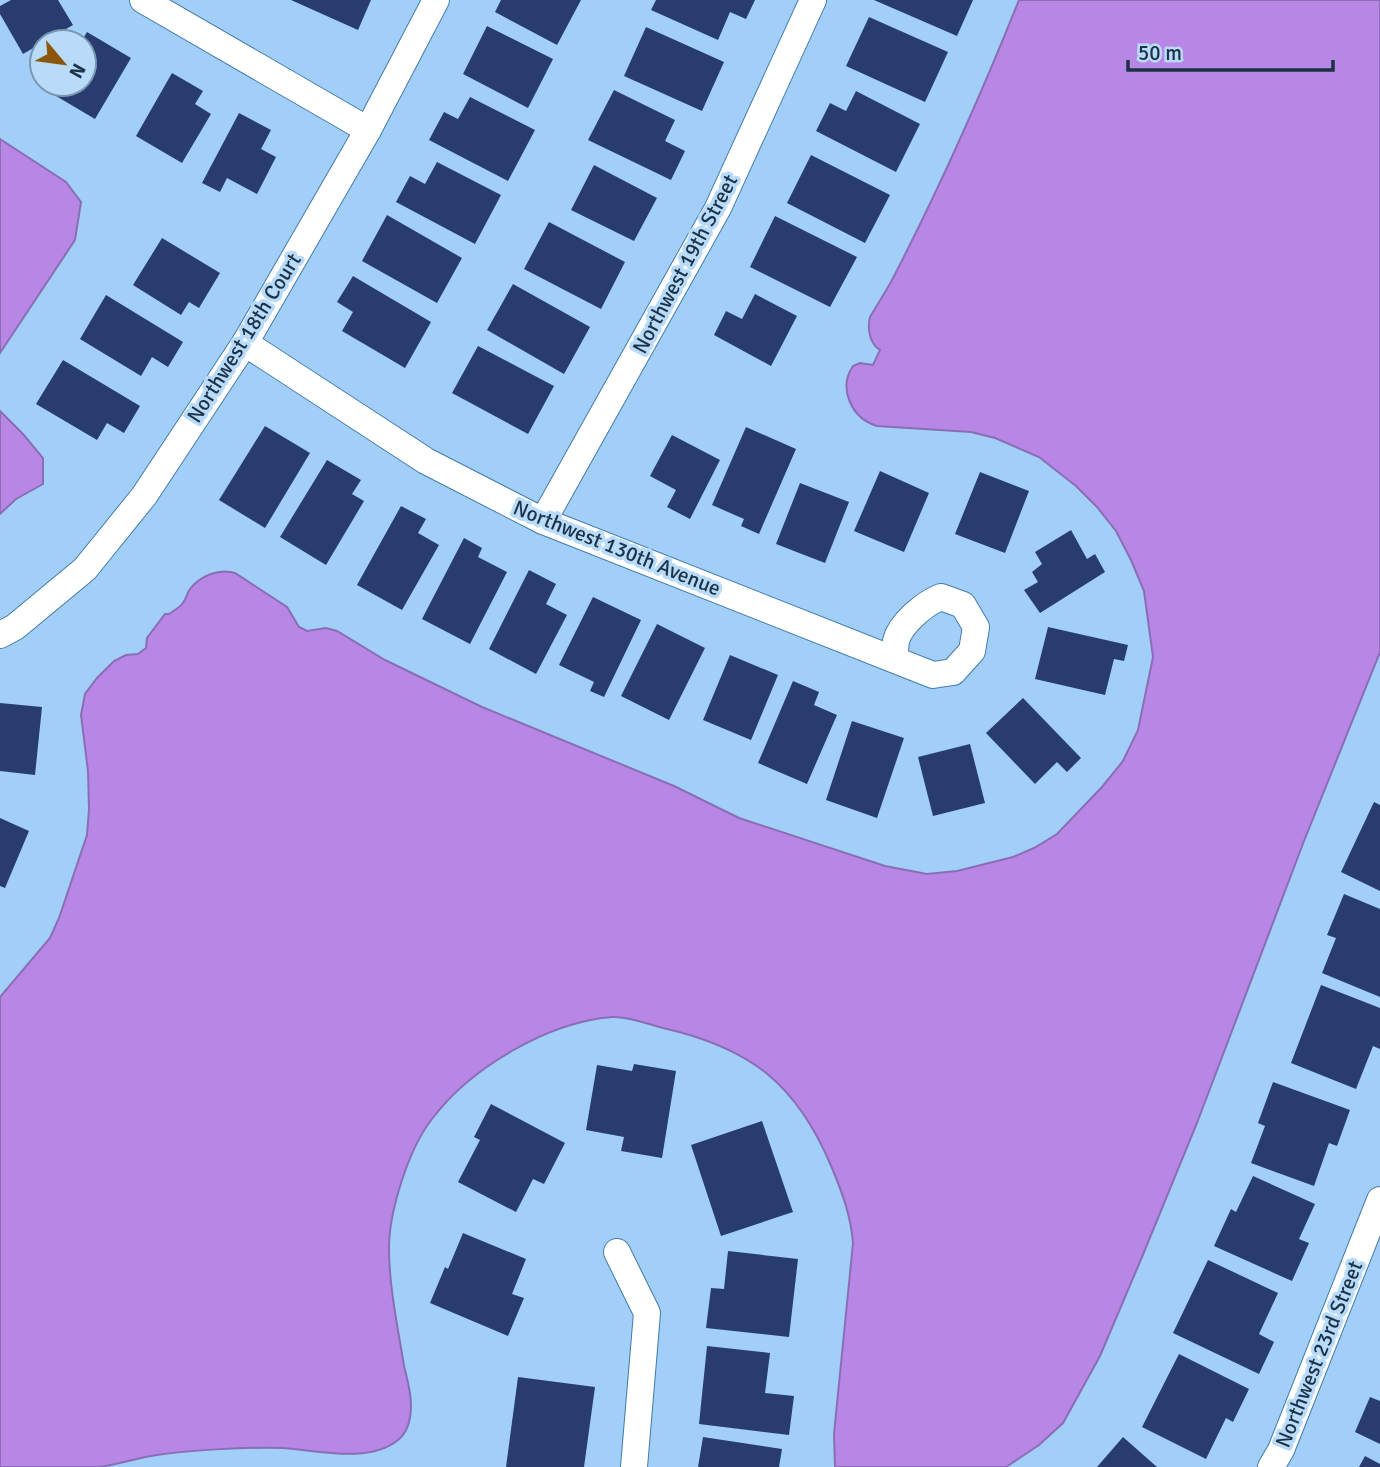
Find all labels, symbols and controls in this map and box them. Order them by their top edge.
north arrow [28,28,98,98]
scale bar [1128,28,1333,72]
text: 50 m [1138,40,1182,66]
text: N [63,59,91,82]
street label: Northwest 19th Street [627,170,743,358]
street label: Northwest 18th Court [181,248,307,428]
street label: Northwest 130th Avenue [509,494,725,602]
street label: Northwest 23rd Street [1270,1257,1368,1451]

